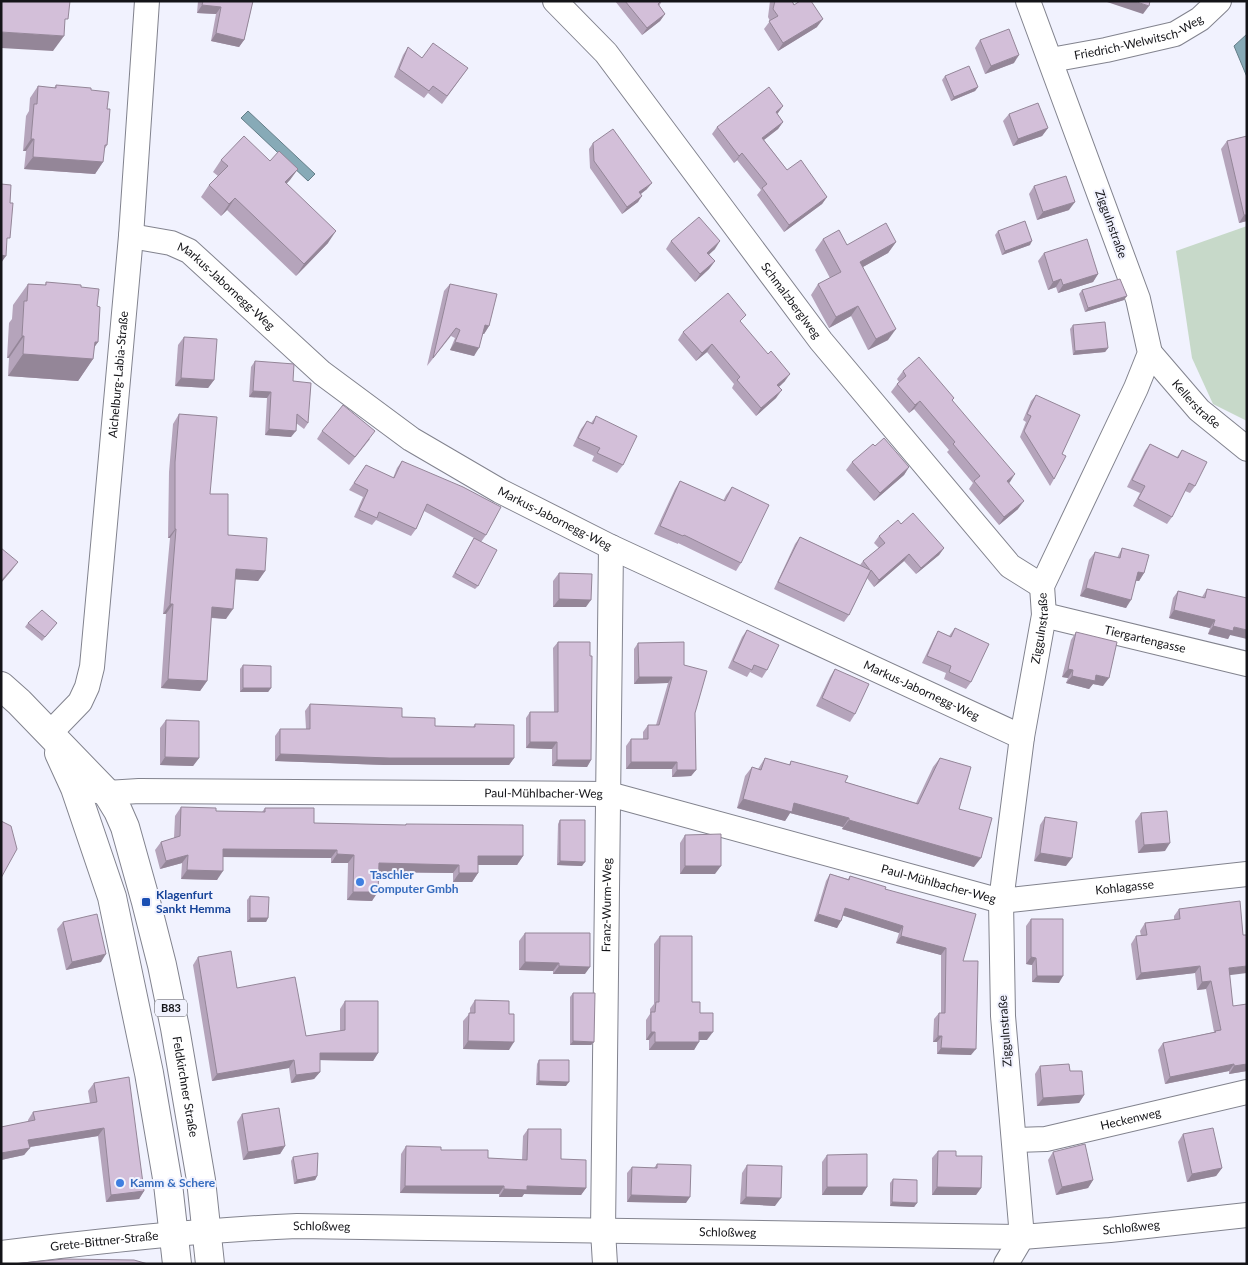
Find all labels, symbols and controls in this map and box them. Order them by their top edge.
street label: Friedrich-Welwitsch-Weg [1073,11,1206,63]
street label: Ziggulnstraße [1092,188,1131,260]
street label: Markus-Jabornegg-Weg [175,239,278,333]
street label: Schmalzberglweg [758,259,825,342]
street label: Aichelburg-Labia-Straße [105,310,131,439]
street label: Kellerstraße [1169,376,1224,432]
street label: Markus-Jabornegg-Weg [495,483,615,553]
street label: Ziggulnstraße [1027,592,1051,665]
street label: Tiergartengasse [1103,622,1188,656]
street label: Markus-Jabornegg-Weg [861,657,982,723]
street label: Paul-Mühlbacher-Weg [484,785,603,801]
street label: Franz-Wurm-Weg [598,858,614,952]
street label: Paul-Mühlbacher-Weg [880,861,998,906]
place label: Taschler Computer Gmbh [370,867,459,896]
marker: Taschler Computer Gmbh [354,876,366,888]
street label: Kohlagasse [1094,876,1155,898]
place label: Klagenfurt Sankt Hemma [156,887,231,916]
marker: Klagenfurt Sankt Hemma [140,896,152,908]
street label: Ziggulnstraße [995,995,1014,1067]
road number: B83 [155,1000,187,1016]
street label: Feldkirchner Straße [170,1035,202,1138]
street label: Heckenweg [1099,1104,1162,1133]
place label: Kamm & Schere [130,1175,216,1190]
marker: Kamm & Schere [114,1177,126,1189]
street label: Schloßweg [1102,1217,1160,1238]
street label: Schloßweg [293,1218,350,1234]
street label: Schloßweg [699,1224,756,1240]
street label: Grete-Bittner-Straße [49,1228,159,1254]

